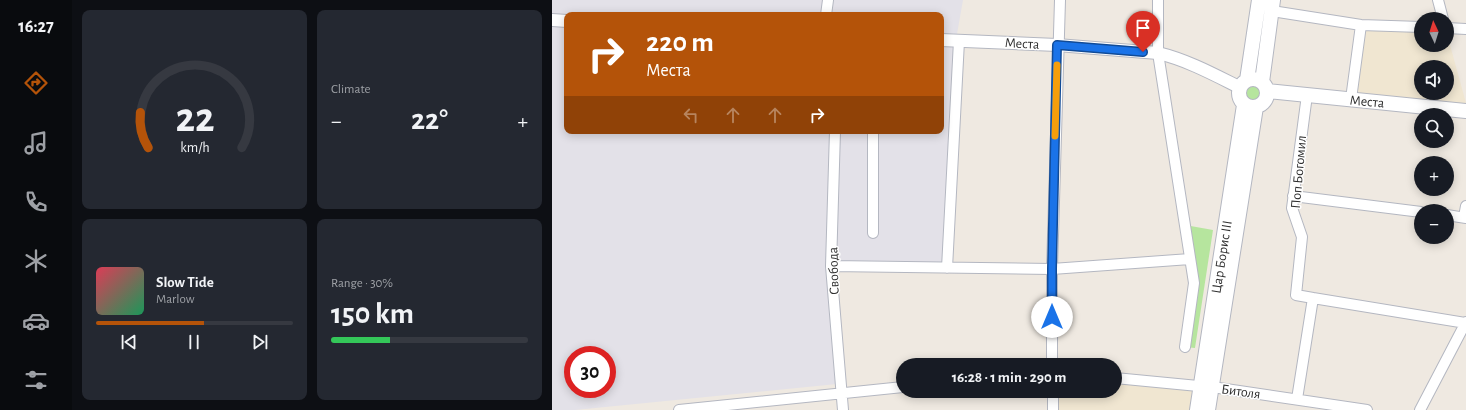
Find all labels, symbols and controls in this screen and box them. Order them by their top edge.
pin [1126,11,1160,52]
north arrow [1414,12,1454,52]
map controls [1414,12,1454,244]
icon: arrive [1132,17,1154,39]
text: 16:27 [18,18,54,36]
icon: right [580,28,632,80]
text: 220 m [646,29,714,57]
street label: Места [1004,36,1040,52]
button: sound [1414,60,1454,100]
text: Места [646,62,691,80]
icon: directions [22,69,50,97]
text: Climate [331,83,370,96]
street label: Места [1349,94,1385,111]
text: 22 [175,97,214,138]
icon: left [680,104,702,126]
icon: ahead [722,104,744,126]
icon: ahead [764,104,786,126]
icon: right [806,104,828,126]
text: 22° [411,105,448,135]
button: search [1414,108,1454,148]
text: − [331,110,342,132]
text: + [517,110,528,132]
icon: music [22,129,50,157]
street label: Поп Богомил [1289,135,1309,209]
text: km/h [180,140,209,154]
button: + [1414,156,1454,196]
icon: phone [22,188,50,216]
button: − [1414,204,1454,244]
street label: Цар Борис III [1209,220,1235,295]
street label: Свобода [826,246,842,295]
icon: climate [22,247,50,275]
text: Slow Tide [156,275,214,290]
text: Range · 30% [331,277,393,290]
text: Marlow [156,293,194,306]
position arrow [1031,296,1073,338]
text: 150 km [331,299,414,329]
icon: car [22,307,50,335]
icon: previous [118,331,140,353]
icon: pause [183,331,205,353]
icon: next [249,331,271,353]
speed limit sign: 30 [564,346,616,398]
icon: filters [22,366,50,394]
text: 16:28 · 1 min · 290 m [952,370,1066,385]
street label: Битоля [1220,382,1261,402]

